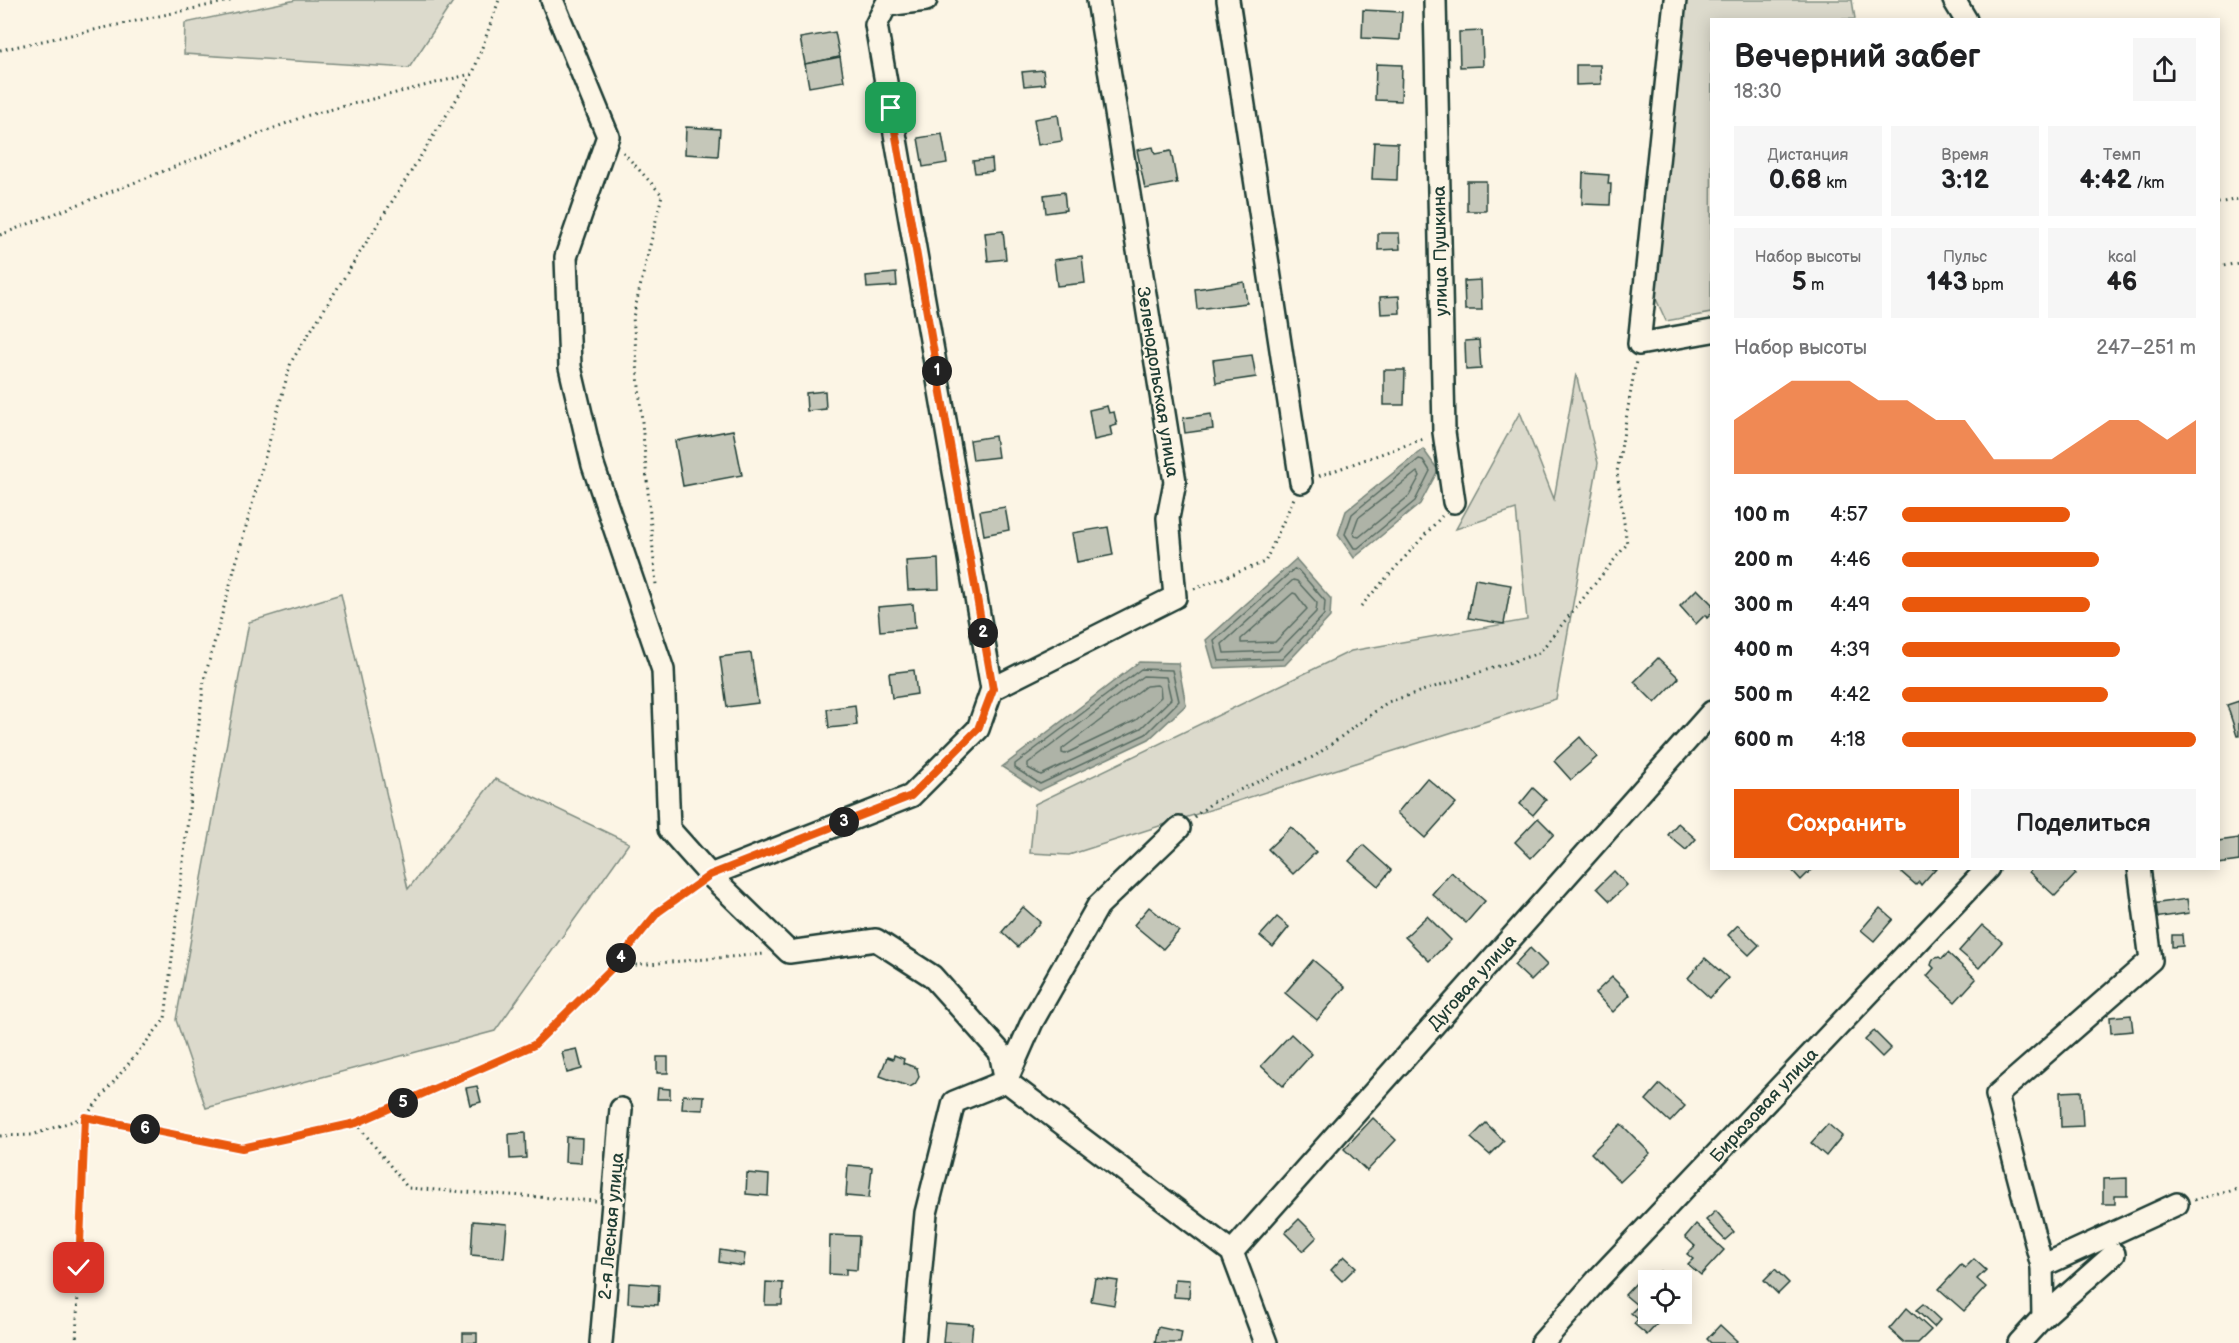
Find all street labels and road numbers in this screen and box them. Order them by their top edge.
street label: улица Пушкина [1429,185,1452,317]
street label: Зеленодольская улица [1132,285,1183,479]
street label: Дуговая улица [1424,930,1521,1035]
street label: Бирюзовая улица [1706,1044,1823,1167]
street label: 2-я Лесная улица [595,1151,628,1301]

